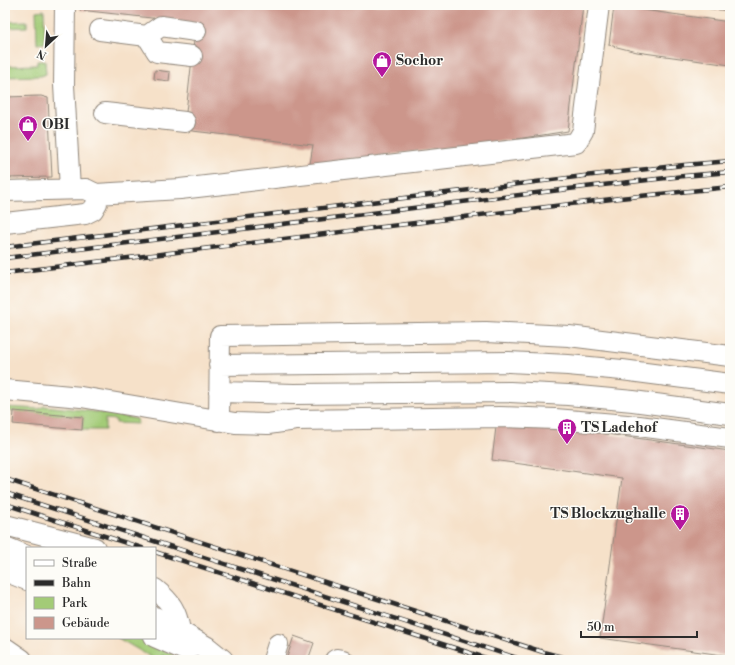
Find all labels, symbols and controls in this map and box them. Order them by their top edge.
north arrow [26,26,66,66]
text: N [35,46,49,62]
shop icon: Sochor [371,50,393,78]
place label: Sochor [396,52,443,70]
shop icon: OBI [17,114,39,142]
place label: OBI [42,116,70,134]
building icon: TS Ladehof [556,417,578,445]
place label: TS Ladehof [581,419,659,437]
building icon: TS Blockzughalle [669,503,691,531]
place label: TS Blockzughalle [550,505,666,523]
legend [26,547,156,639]
text: Straße [62,556,97,571]
text: Bahn [61,576,91,591]
text: Park [62,596,88,611]
scale bar [581,613,697,639]
text: Gebäude [62,616,110,631]
text: 50 m [587,620,615,635]

